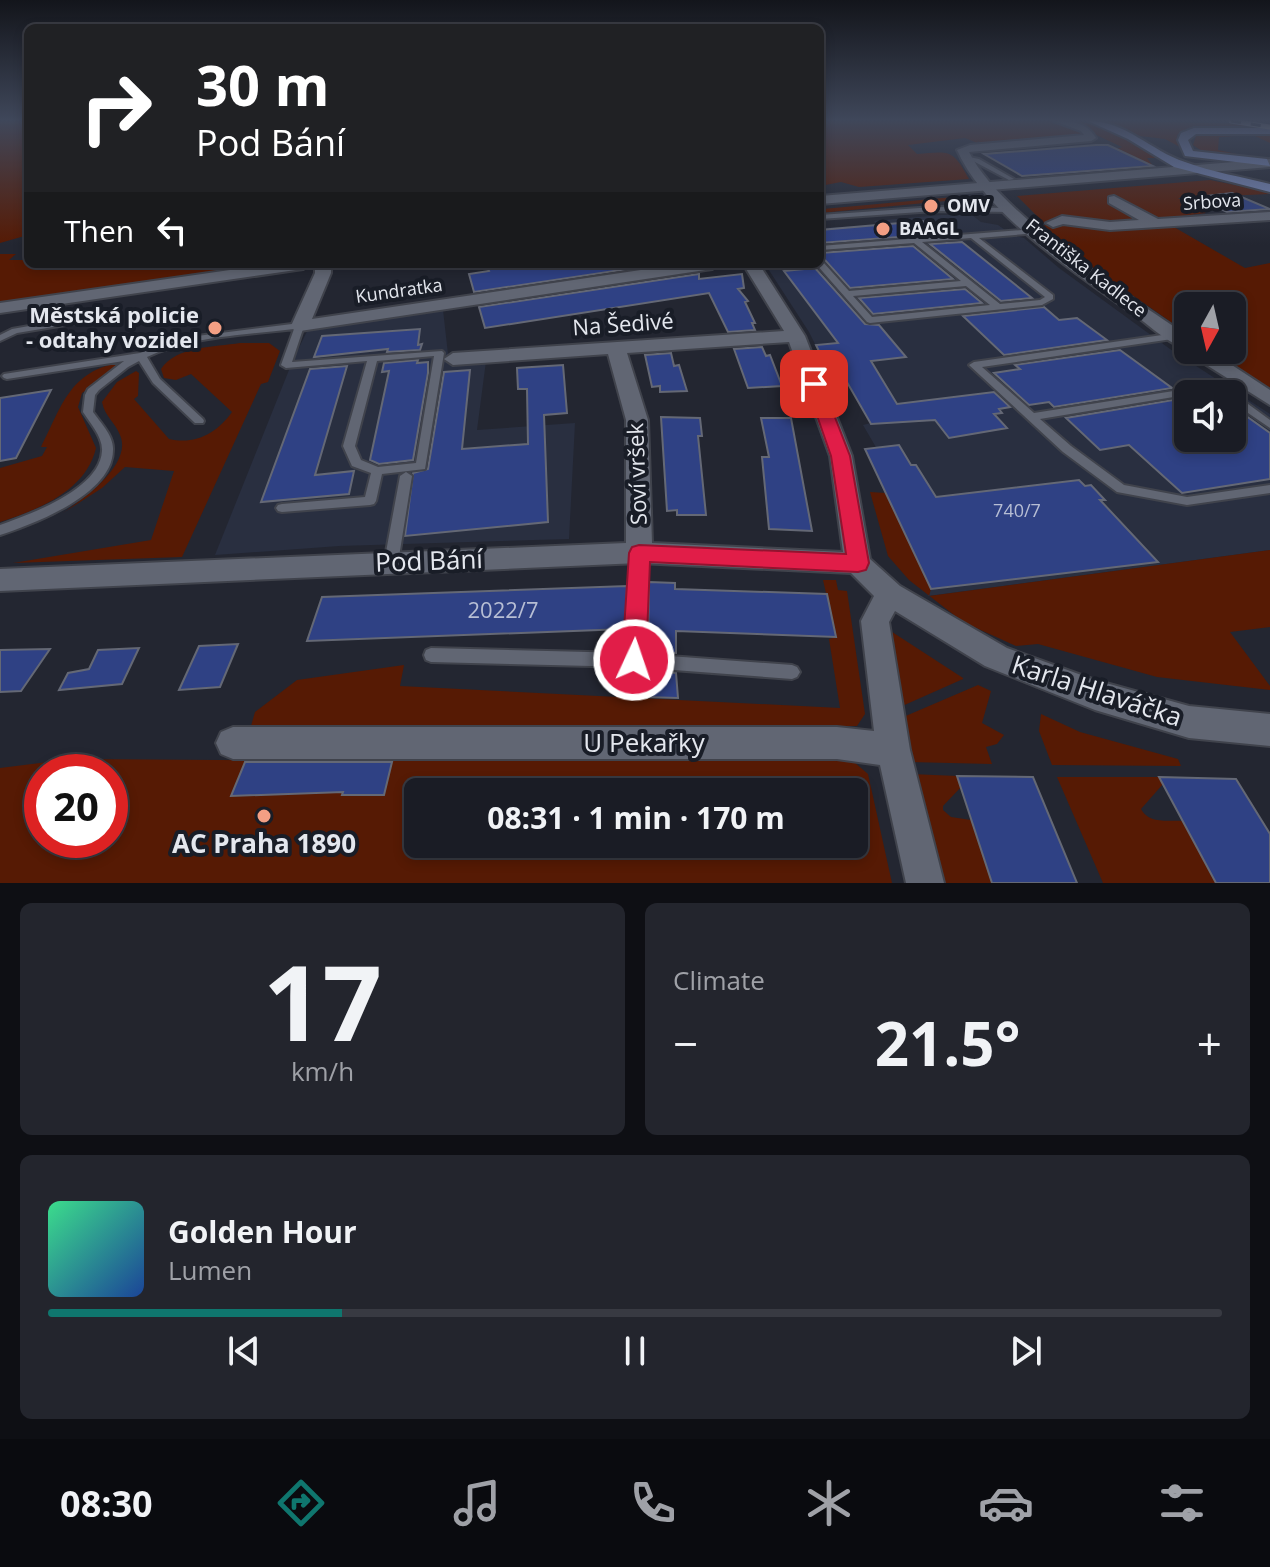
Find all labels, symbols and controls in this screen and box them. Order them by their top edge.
text: 30 m [196,46,330,122]
icon: right [64,56,168,160]
text: Pod Bání [196,118,345,167]
street label: Srbova [1182,187,1242,215]
place label: OMV [947,193,990,217]
marker: OMV [922,197,940,215]
icon: left [150,208,194,252]
text: Then [64,210,134,251]
street label: Františka Kadlece [1021,213,1152,322]
place label: BAAGL [899,216,959,240]
marker: BAAGL [874,220,892,238]
street label: Kundratka [354,272,444,308]
north arrow [1174,292,1246,364]
map controls [1174,292,1246,452]
place label: Městská policie - odtahy vozidel [26,299,199,354]
street label: Na Šedivé [571,305,674,341]
marker: Městská policie - odtahy vozidel [206,319,224,337]
pin [780,350,848,418]
icon: arrive [792,362,836,406]
button: sound [1174,380,1246,452]
street label: Soví vršek [619,422,653,525]
house number: 740/7 [993,498,1041,522]
street label: Pod Bání [375,540,484,580]
house number: 2022/7 [468,594,538,624]
position arrow [592,618,676,702]
street label: Karla Hlaváčka [1008,646,1187,735]
street label: U Pekařky [583,724,706,760]
speed limit sign: 20 [24,754,128,858]
text: 08:31 · 1 min · 170 m [487,797,785,838]
marker: AC Praha 1890 [255,807,273,825]
place label: AC Praha 1890 [172,825,356,861]
text: 17 [263,930,382,1071]
text: Climate [673,962,765,998]
text: 21.5° [875,1002,1020,1084]
text: − [673,1013,698,1073]
text: + [1197,1013,1222,1073]
text: km/h [291,1053,354,1089]
text: Golden Hour [168,1211,357,1252]
text: Lumen [168,1252,252,1288]
icon: previous [222,1329,266,1373]
icon: pause [613,1329,657,1373]
icon: next [1004,1329,1048,1373]
icon: directions [273,1475,329,1531]
icon: music [449,1475,505,1531]
icon: phone [625,1475,681,1531]
icon: climate [801,1475,857,1531]
icon: car [978,1475,1034,1531]
icon: filters [1154,1475,1210,1531]
text: 08:30 [60,1479,153,1528]

